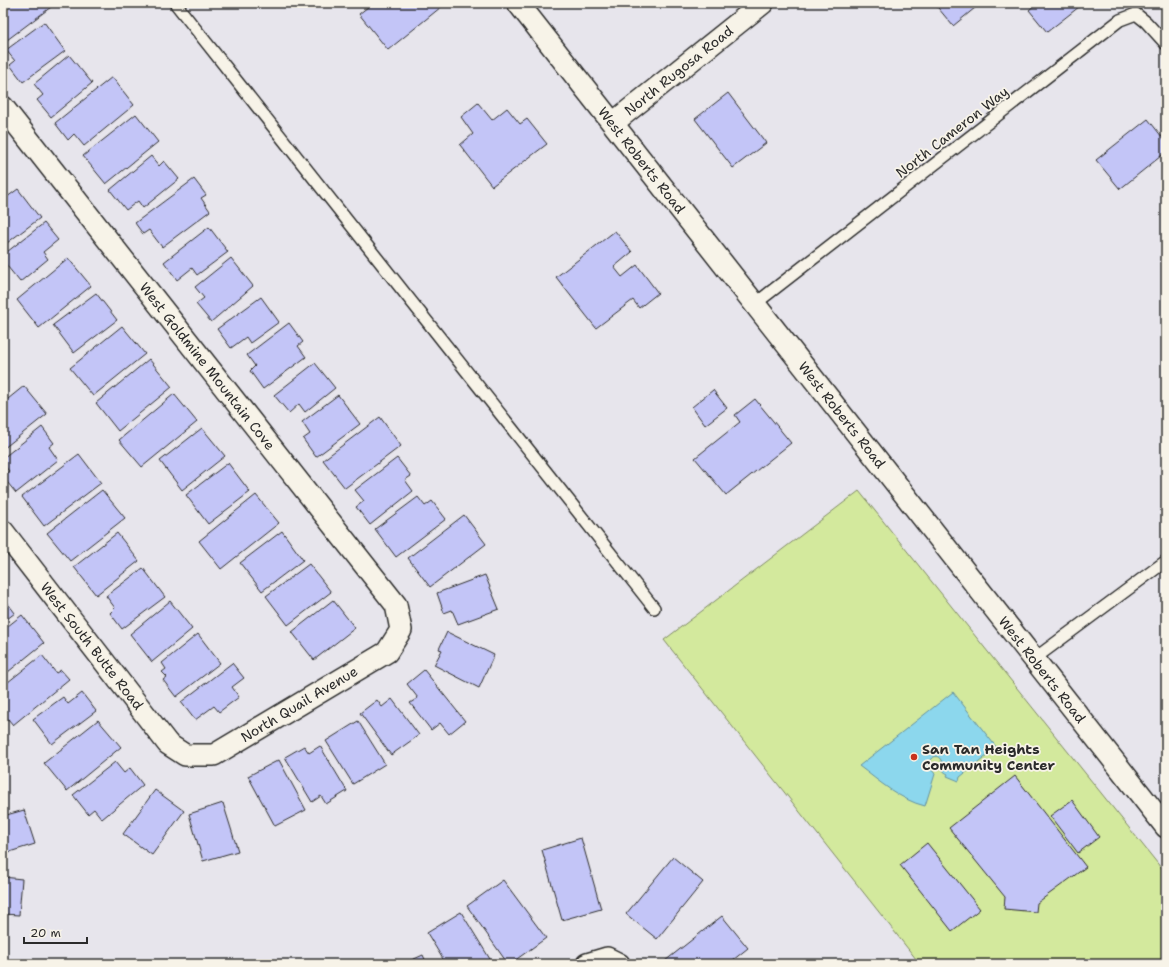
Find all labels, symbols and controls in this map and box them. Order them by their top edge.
street label: North Rugosa Road [621,22,737,119]
street label: North Cameron Way [892,82,1012,182]
street label: West Roberts Road [594,103,689,217]
street label: West Goldmine Mountain Cove [136,279,279,454]
street label: West Roberts Road [794,358,890,472]
street label: West South Butte Road [36,578,148,714]
street label: West Roberts Road [995,613,1090,727]
street label: North Quail Avenue [237,662,361,746]
place label: San Tan Heights Community Center [922,740,1056,774]
marker: San Tan Heights Community Center [909,752,919,762]
scale bar [24,919,87,945]
text: 20 m [30,925,61,941]

